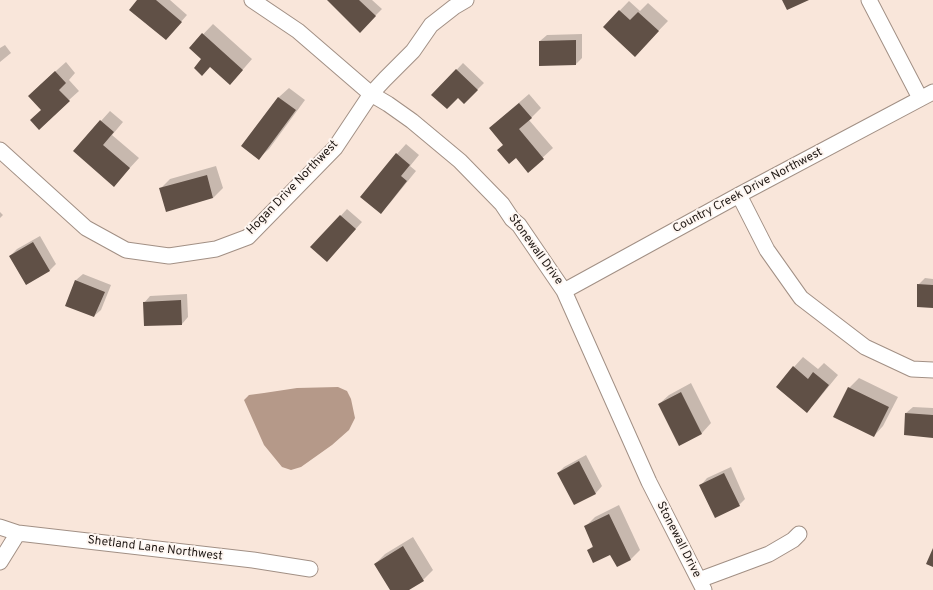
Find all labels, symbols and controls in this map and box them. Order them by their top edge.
street label: Hogan Drive Northwest [244,138,342,238]
street label: Country Creek Drive Northwest [671,145,825,237]
street label: Stonewall Drive [505,212,565,288]
street label: Stonewall Drive [653,499,703,581]
street label: Shetland Lane Northwest [87,534,223,564]

